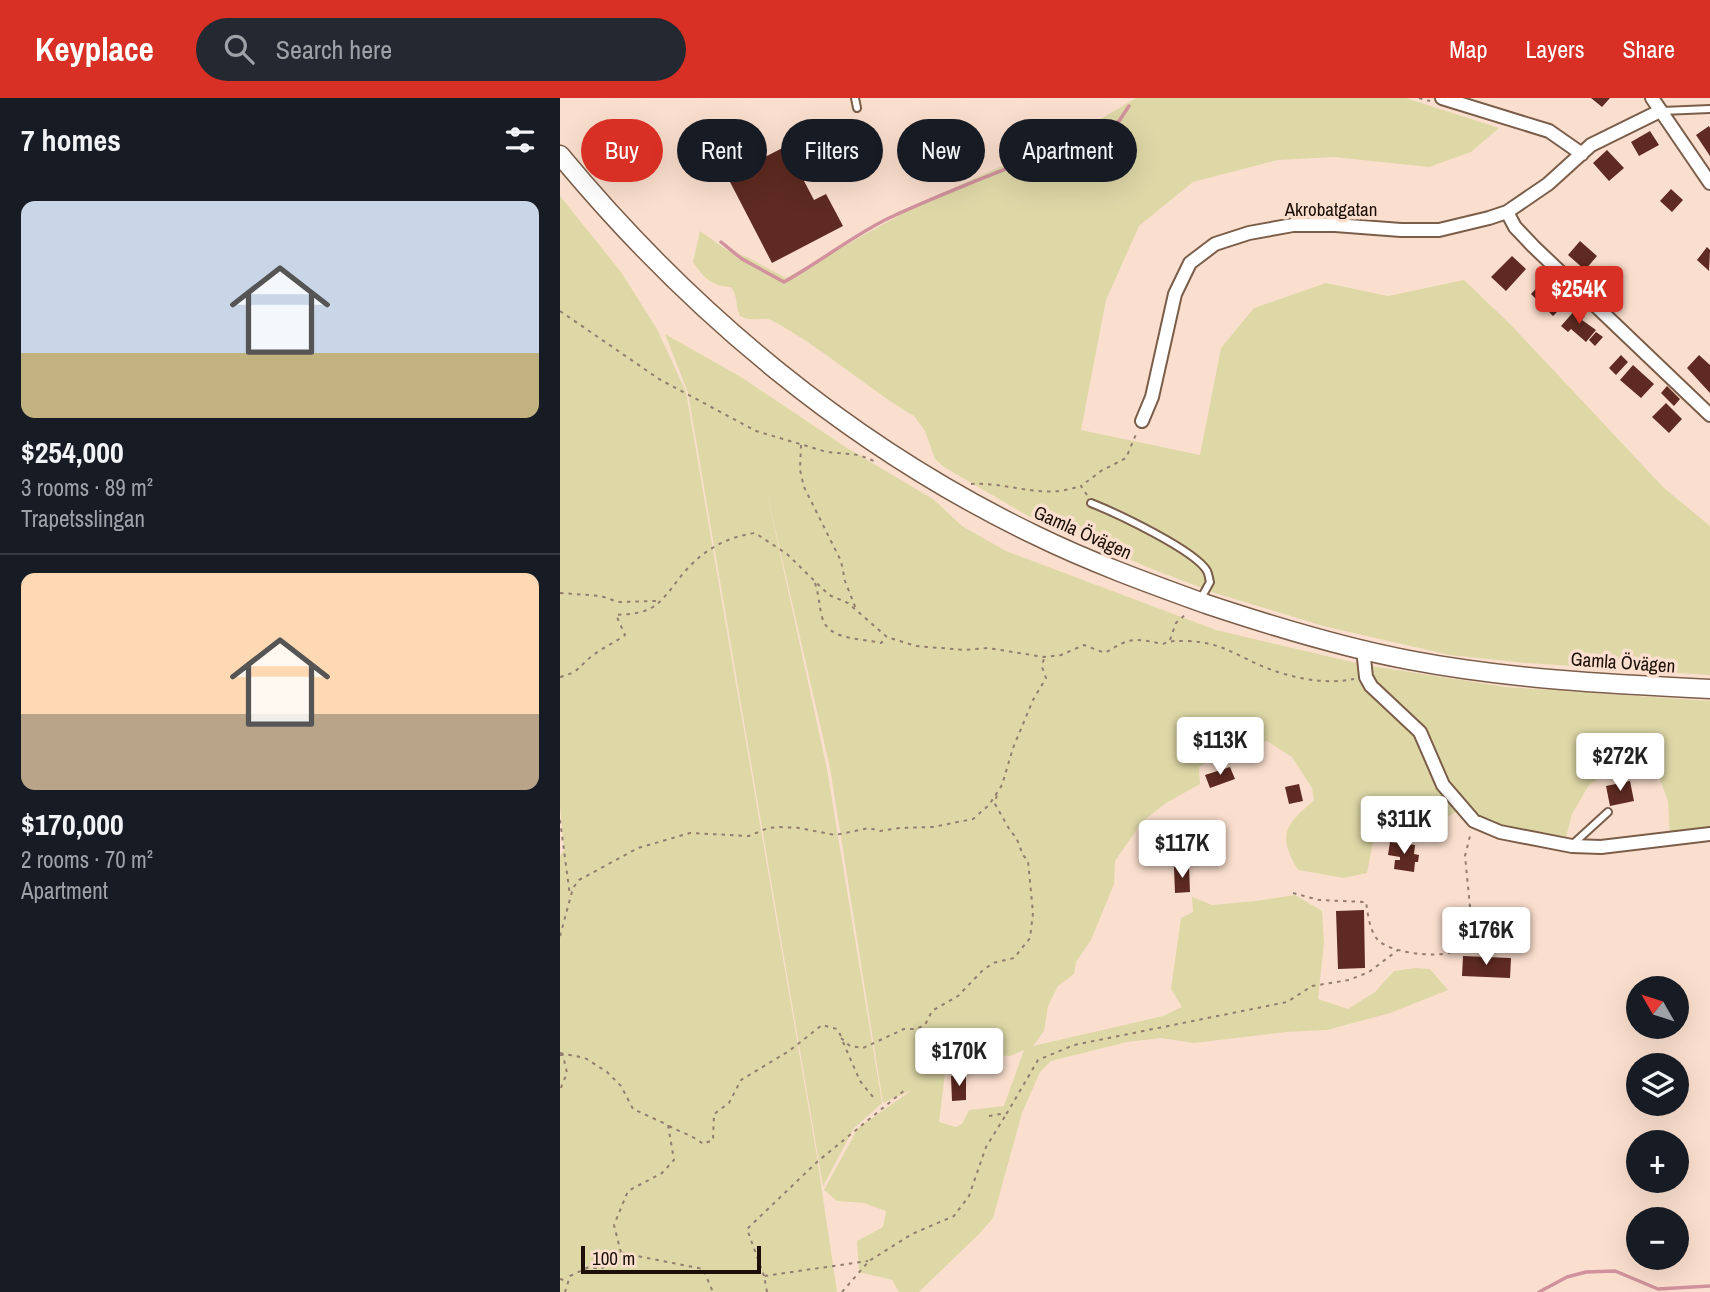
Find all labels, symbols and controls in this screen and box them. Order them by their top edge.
search box [196,18,686,81]
text: Keyplace [35,27,154,71]
icon: search [220,30,258,68]
text: Search here [276,32,392,67]
text: Map [1449,33,1487,65]
text: Layers [1525,33,1584,65]
text: Share [1622,33,1675,65]
chip: Buy [581,119,663,182]
chip: Rent [677,119,767,182]
chip: Filters [781,119,883,182]
chip: New [897,119,985,182]
chip: Apartment [999,119,1137,182]
text: 7 homes [21,120,121,160]
icon: filters [501,121,539,159]
street label: Akrobatgatan [1284,196,1377,222]
icon: home [217,247,343,373]
pin: $254K [1530,266,1628,326]
text: $254K [1551,273,1607,304]
text: $254,000 [21,432,124,472]
text: 3 rooms · 89 m² [21,472,153,503]
street label: Gamla Övägen [1030,499,1136,565]
text: Trapetsslingan [21,503,145,534]
icon: home [217,619,343,745]
street label: Gamla Övägen [1570,645,1676,679]
pin: $113K [1171,718,1269,777]
text: $113K [1193,724,1247,755]
pin: $272K [1571,734,1669,793]
text: $272K [1592,740,1648,771]
pin: $311K [1355,796,1453,856]
text: $311K [1377,803,1431,834]
text: $170,000 [21,804,124,844]
pin: $117K [1133,820,1231,880]
text: $117K [1155,827,1209,858]
text: 2 rooms · 70 m² [21,844,153,875]
text: Apartment [21,875,108,906]
pin: $176K [1437,908,1535,967]
text: $176K [1458,914,1514,945]
north arrow [1626,976,1689,1040]
map controls [1626,976,1689,1270]
pin: $170K [910,1028,1008,1088]
text: $170K [931,1035,987,1066]
button: layers [1626,1053,1689,1116]
button: + [1626,1130,1689,1193]
button: − [1626,1207,1689,1270]
scale bar [581,1243,761,1275]
text: 100 m [592,1245,635,1271]

